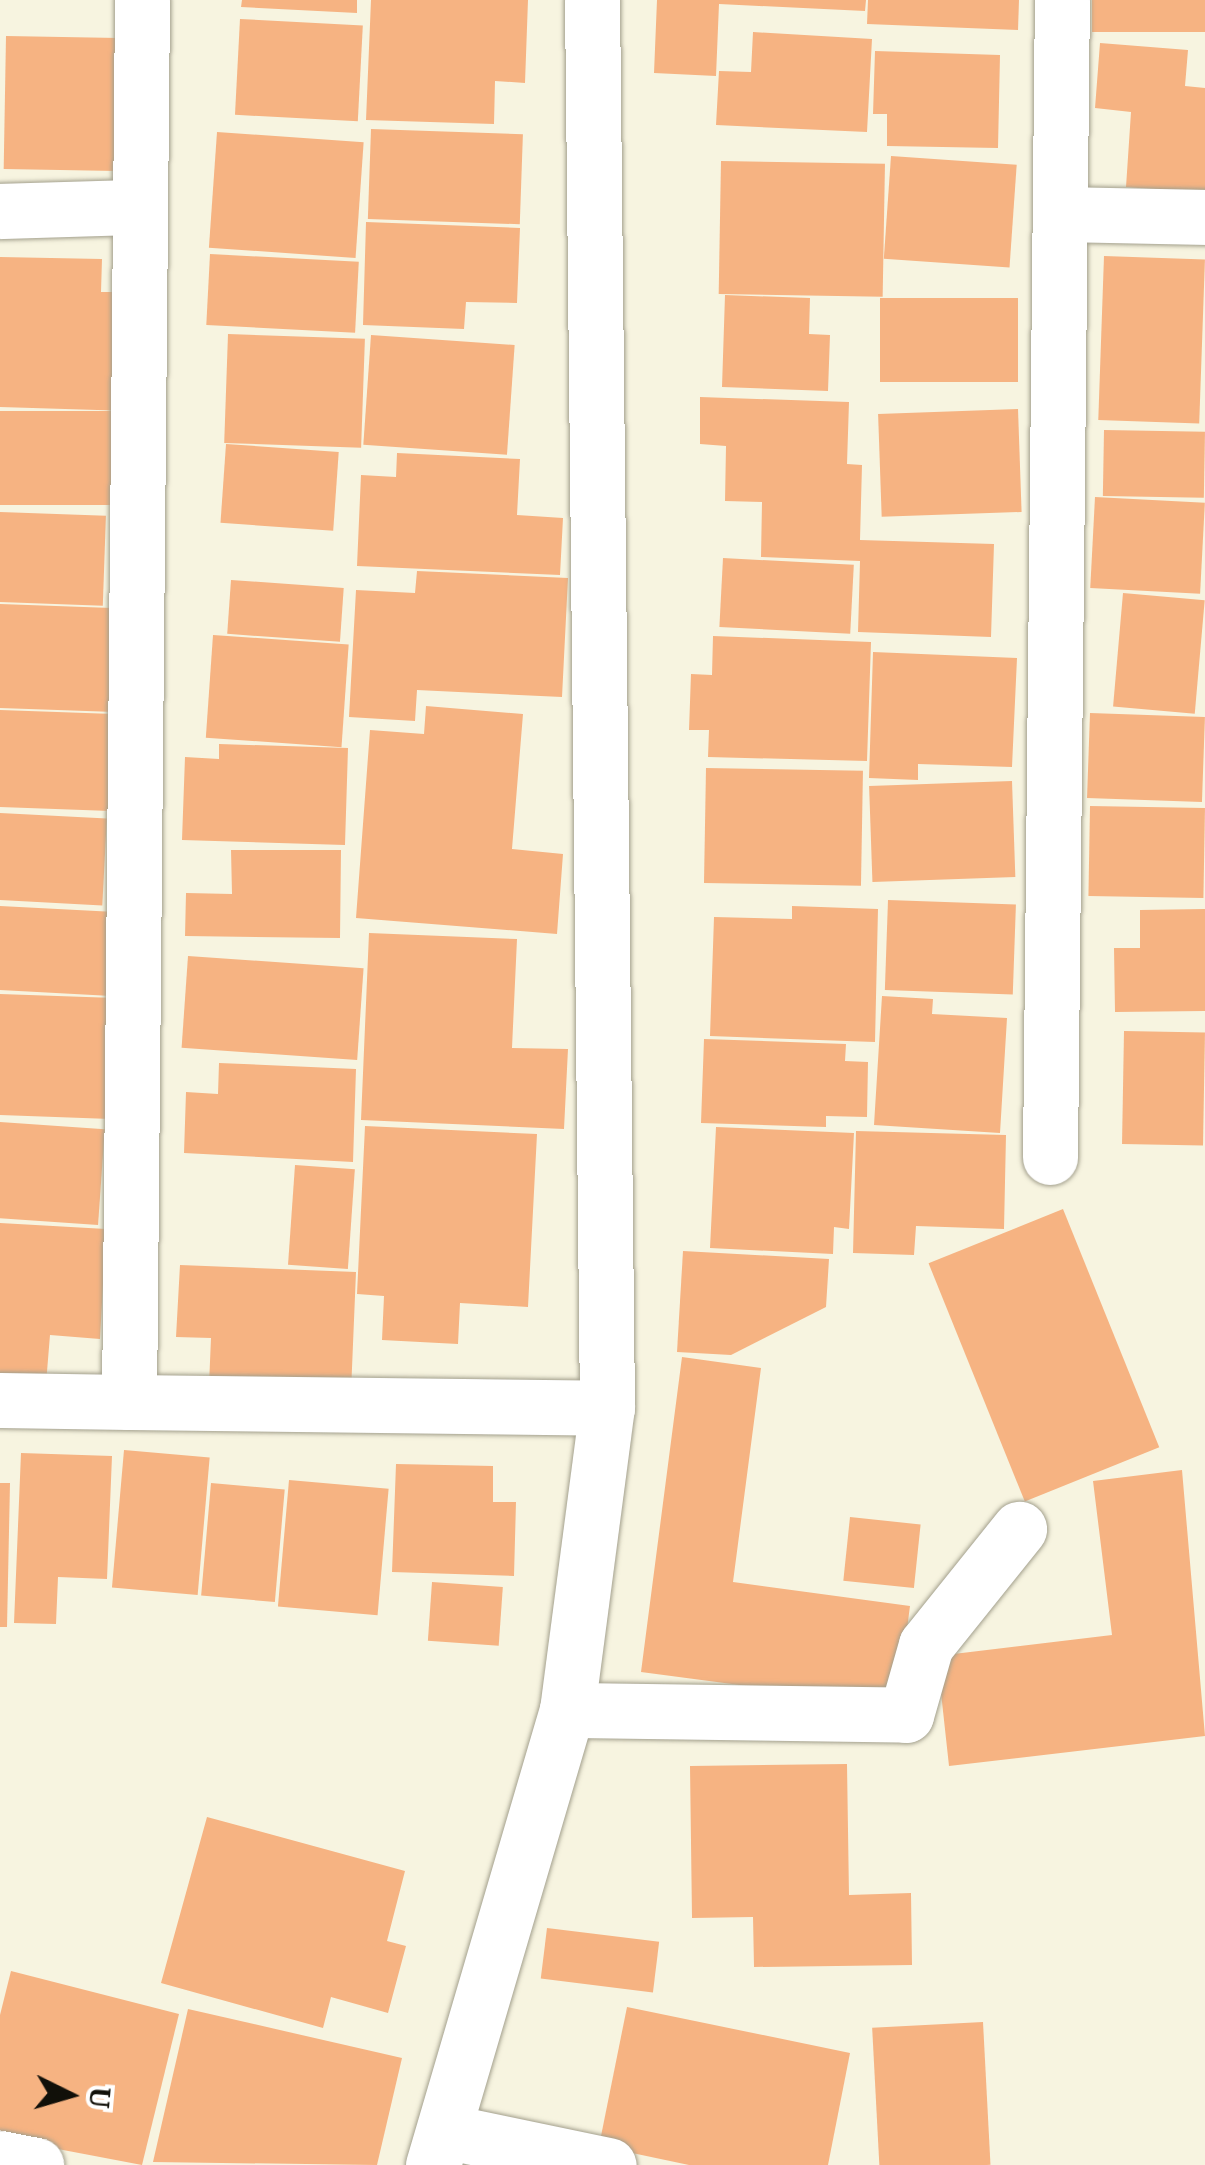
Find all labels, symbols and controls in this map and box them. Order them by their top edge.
north arrow [20,2045,120,2145]
text: U [81,2085,120,2110]

